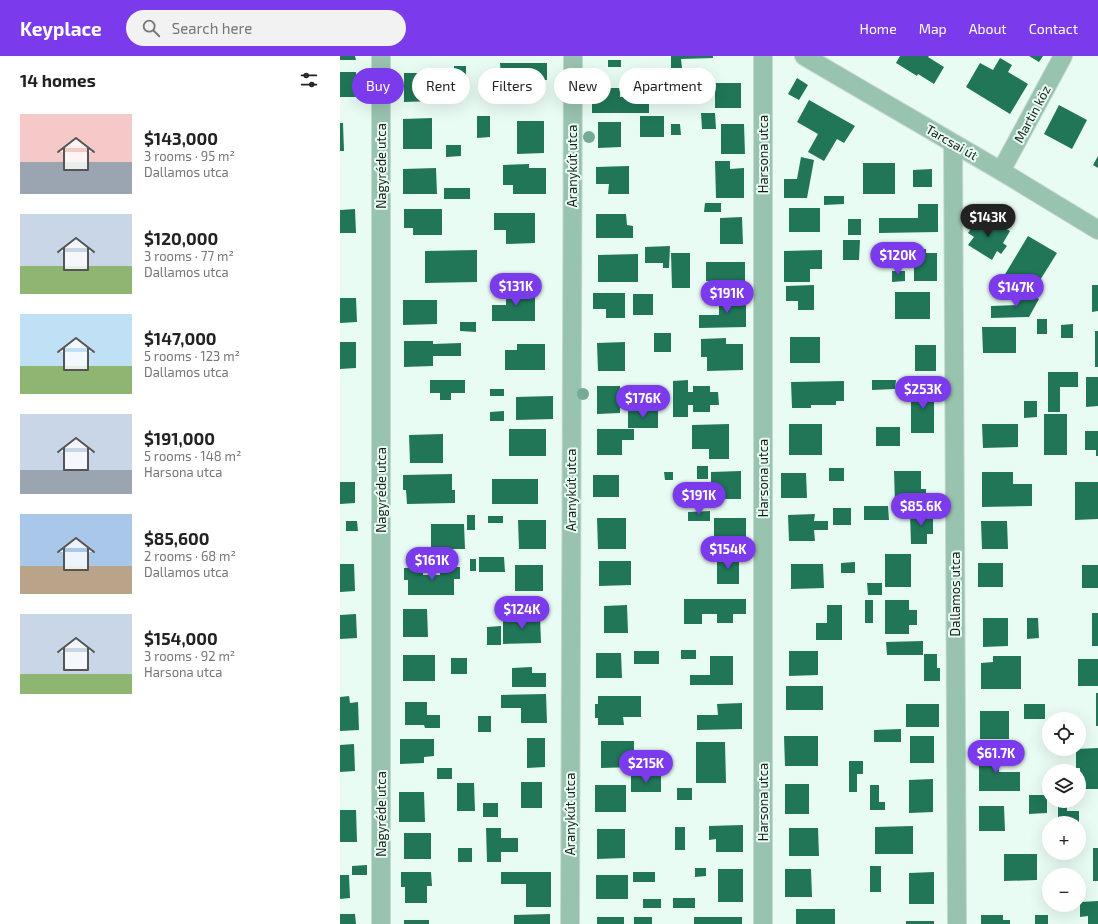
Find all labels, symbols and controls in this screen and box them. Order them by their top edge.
search box [126,10,406,46]
text: Keyplace [20,17,102,40]
icon: search [140,17,162,39]
text: Search here [172,19,252,37]
text: Home [860,20,897,37]
text: Map [919,20,947,37]
text: About [969,20,1007,37]
text: Contact [1029,20,1078,37]
chip: Buy [352,68,404,104]
chip: Rent [412,68,470,104]
chip: Filters [478,68,546,104]
chip: New [554,68,611,104]
chip: Apartment [619,68,716,104]
icon: filters [298,69,320,91]
text: 14 homes [20,70,96,90]
street label: Martin köz [1010,83,1054,145]
street label: Harsona utca [755,115,771,193]
street label: Tarcsai út [923,121,981,163]
street label: Nagyréde utca [373,123,389,209]
street label: Aranykút utca [564,125,580,207]
text: $143,000 [144,128,218,148]
icon: home [52,130,100,178]
text: 3 rooms · 95 m² [144,148,235,164]
text: Dallamos utca [144,164,229,180]
pin: $143K [960,204,1016,238]
text: $143K [969,209,1007,225]
text: $120,000 [144,228,218,248]
icon: home [52,230,100,278]
pin: $120K [870,242,926,276]
text: $120K [879,247,917,263]
text: 3 rooms · 77 m² [144,248,234,264]
text: Dallamos utca [144,264,229,280]
pin: $131K [488,273,544,307]
pin: $147K [988,274,1044,308]
text: $131K [499,278,533,294]
text: $147K [998,279,1034,295]
pin: $191K [699,280,755,314]
text: $191K [710,285,744,301]
text: $147,000 [144,328,217,348]
icon: home [52,330,100,378]
text: 5 rooms · 123 m² [144,348,240,364]
text: Dallamos utca [144,364,229,380]
pin: $253K [895,376,951,410]
text: $253K [904,381,942,397]
pin: $176K [615,385,671,419]
text: $176K [625,390,661,406]
text: $191,000 [144,428,215,448]
icon: home [52,430,100,478]
street label: Harsona utca [755,439,771,517]
street label: Nagyréde utca [373,447,389,533]
text: 5 rooms · 148 m² [144,448,241,464]
street label: Aranykút utca [563,449,579,531]
text: Harsona utca [144,464,222,480]
pin: $191K [671,482,727,516]
text: $191K [682,487,716,503]
pin: $85.6K [888,493,954,527]
text: $85.6K [900,498,942,514]
text: $85,600 [144,528,209,548]
icon: home [52,530,100,578]
pin: $154K [700,536,756,570]
text: $154K [710,541,746,557]
pin: $161K [404,547,460,581]
text: 2 rooms · 68 m² [144,548,236,564]
text: $161K [415,552,449,568]
street label: Dallamos utca [947,552,963,636]
text: Dallamos utca [144,564,229,580]
pin: $124K [494,596,550,630]
text: $124K [503,601,541,617]
text: $154,000 [144,628,218,648]
icon: home [52,630,100,678]
text: 3 rooms · 92 m² [144,648,235,664]
text: Harsona utca [144,664,222,680]
map controls [1042,712,1086,912]
button: locate [1042,712,1086,756]
pin: $61.7K [963,740,1029,774]
text: $61.7K [977,745,1015,761]
pin: $215K [618,750,674,784]
text: $215K [628,755,664,771]
street label: Harsona utca [755,763,771,841]
button: layers [1042,764,1086,808]
street label: Nagyréde utca [373,771,389,857]
street label: Aranykút utca [562,773,578,855]
button: + [1042,816,1086,860]
button: − [1042,868,1086,912]

